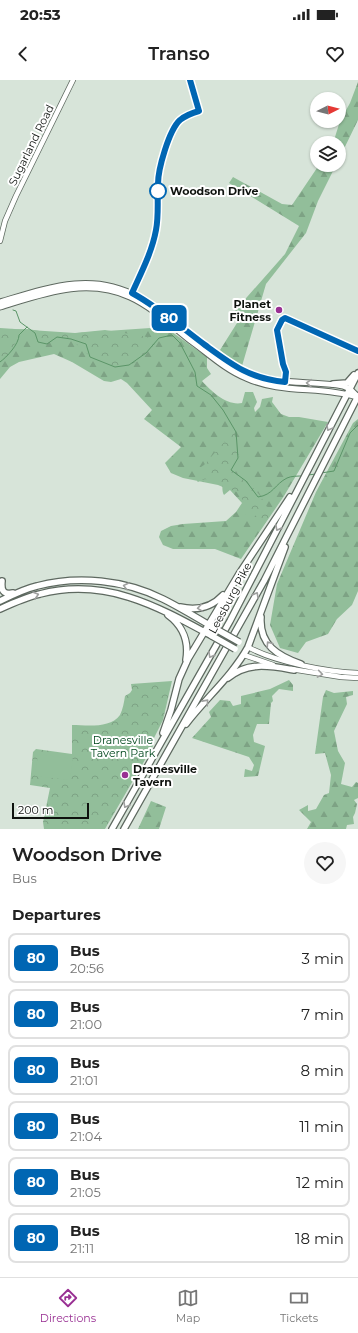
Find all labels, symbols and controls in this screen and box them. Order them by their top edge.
text: 20:53 [20,5,61,24]
icon: back [12,43,34,65]
text: Transo [148,43,210,65]
icon: heart [324,43,346,65]
north arrow [310,92,346,128]
map controls [310,92,346,172]
street label: Sugarland Road [5,102,57,188]
button: layers [310,136,346,172]
marker: Woodson Drive [149,182,167,200]
place label: Woodson Drive [170,184,258,198]
place label: Planet Fitness [230,297,271,324]
line badge: 80 [151,305,187,331]
marker: Planet Fitness [274,305,284,315]
text: 80 [160,309,178,327]
one-way arrow [306,379,312,387]
one-way arrow [326,424,334,432]
one-way arrow [275,523,282,531]
street label: Leesburg Pike [205,560,255,636]
one-way arrow [123,583,129,591]
one-way arrow [33,591,40,600]
one-way arrow [251,592,258,599]
one-way arrow [197,603,204,612]
one-way arrow [266,641,274,648]
one-way arrow [208,651,216,658]
one-way arrow [317,669,323,678]
one-way arrow [201,699,208,707]
park label: Dranesville Tavern Park [91,733,156,760]
place label: Dranesville Tavern [133,762,197,789]
marker: Dranesville Tavern [120,770,130,780]
one-way arrow [124,800,131,808]
scale bar [12,801,89,820]
text: 200 m [18,803,53,817]
button: heart [304,842,346,884]
text: Woodson Drive [12,843,162,866]
text: Bus [12,870,37,886]
text: Departures [12,905,101,924]
text: Bus [70,941,100,960]
text: 80 [27,949,45,967]
text: 3 min [302,949,344,968]
text: 20:56 [70,960,104,976]
text: Bus [70,997,100,1016]
text: 80 [27,1005,45,1023]
text: 7 min [301,1005,344,1024]
text: 21:00 [70,1016,102,1032]
text: Bus [70,1053,100,1072]
text: 80 [27,1061,45,1079]
text: 8 min [300,1061,344,1080]
text: 21:01 [70,1072,98,1088]
text: Bus [70,1109,100,1128]
text: 80 [27,1117,45,1135]
text: 11 min [299,1117,344,1136]
text: 21:04 [70,1128,102,1144]
text: Bus [70,1165,100,1184]
text: 80 [27,1173,45,1191]
text: 12 min [296,1173,344,1192]
text: 21:05 [70,1184,101,1200]
text: Bus [70,1221,100,1240]
text: 80 [27,1229,45,1247]
text: 18 min [295,1229,344,1248]
text: 21:11 [70,1240,94,1256]
tab: Directions [40,1287,96,1325]
tab: Map [176,1287,200,1325]
tab: Tickets [280,1287,318,1325]

